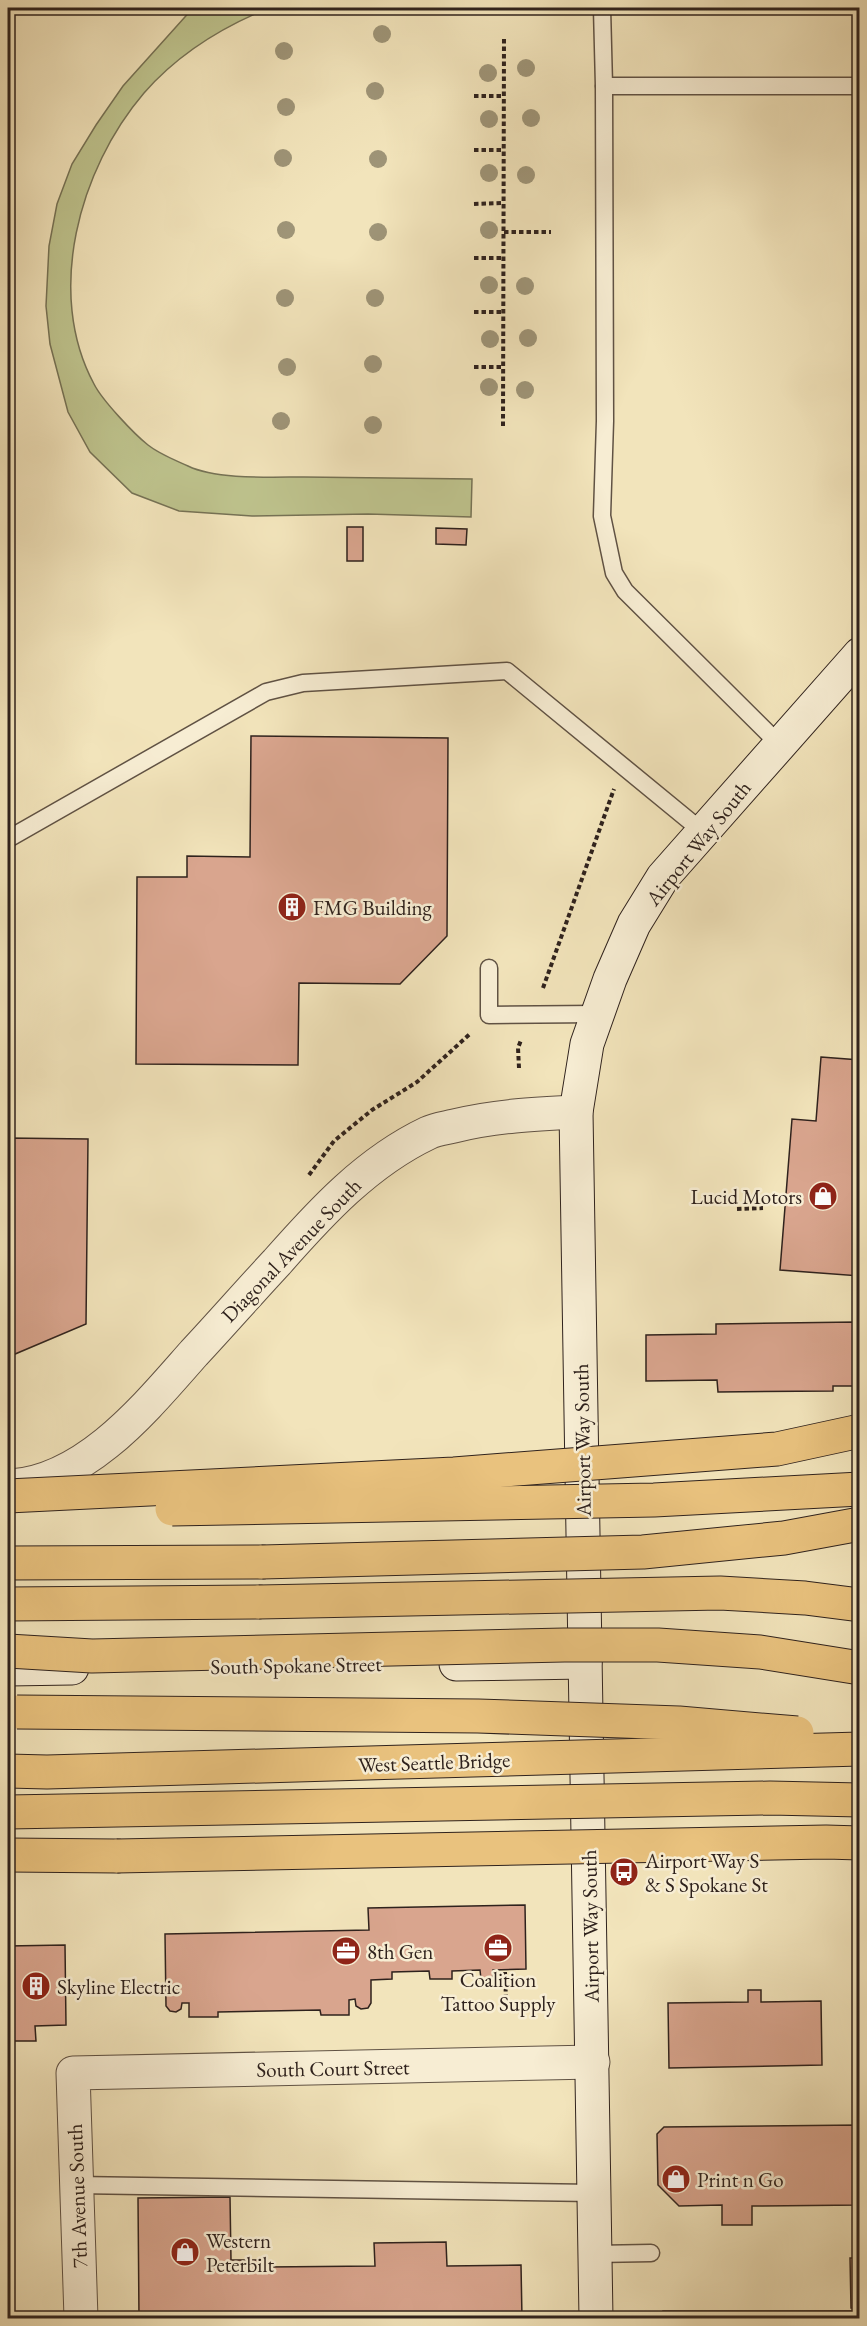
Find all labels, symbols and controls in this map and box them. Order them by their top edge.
street label: Airport Way South [639,775,757,912]
building icon: FMG Building [276,891,308,923]
place label: FMG Building [313,894,433,921]
street label: Diagonal Avenue South [215,1172,367,1328]
shop icon: Lucid Motors [807,1180,839,1212]
place label: Lucid Motors [690,1183,802,1210]
street label: Airport Way South [567,1363,597,1518]
street label: South Spokane Street [210,1650,382,1680]
street label: West Seattle Bridge [357,1746,511,1778]
place label: Airport Way S & S Spokane St [644,1847,768,1898]
street label: Airport Way South [575,1849,605,2004]
bus stop icon: Airport Way S & S Spokane St [608,1856,640,1888]
office icon: Coalition Tattoo Supply [482,1932,514,1964]
office icon: 8th Gen [330,1935,362,1967]
place label: 8th Gen [367,1938,433,1965]
place label: Coalition Tattoo Supply [441,1966,556,2017]
building icon: Skyline Electric [20,1970,52,2002]
place label: Skyline Electric [57,1973,180,2000]
street label: South Court Street [256,2053,410,2083]
street label: 7th Avenue South [61,2123,93,2269]
shop icon: Print n Go [660,2163,692,2195]
place label: Print n Go [697,2166,784,2193]
place label: Western Peterbilt [206,2227,275,2278]
shop icon: Western Peterbilt [169,2236,201,2268]

